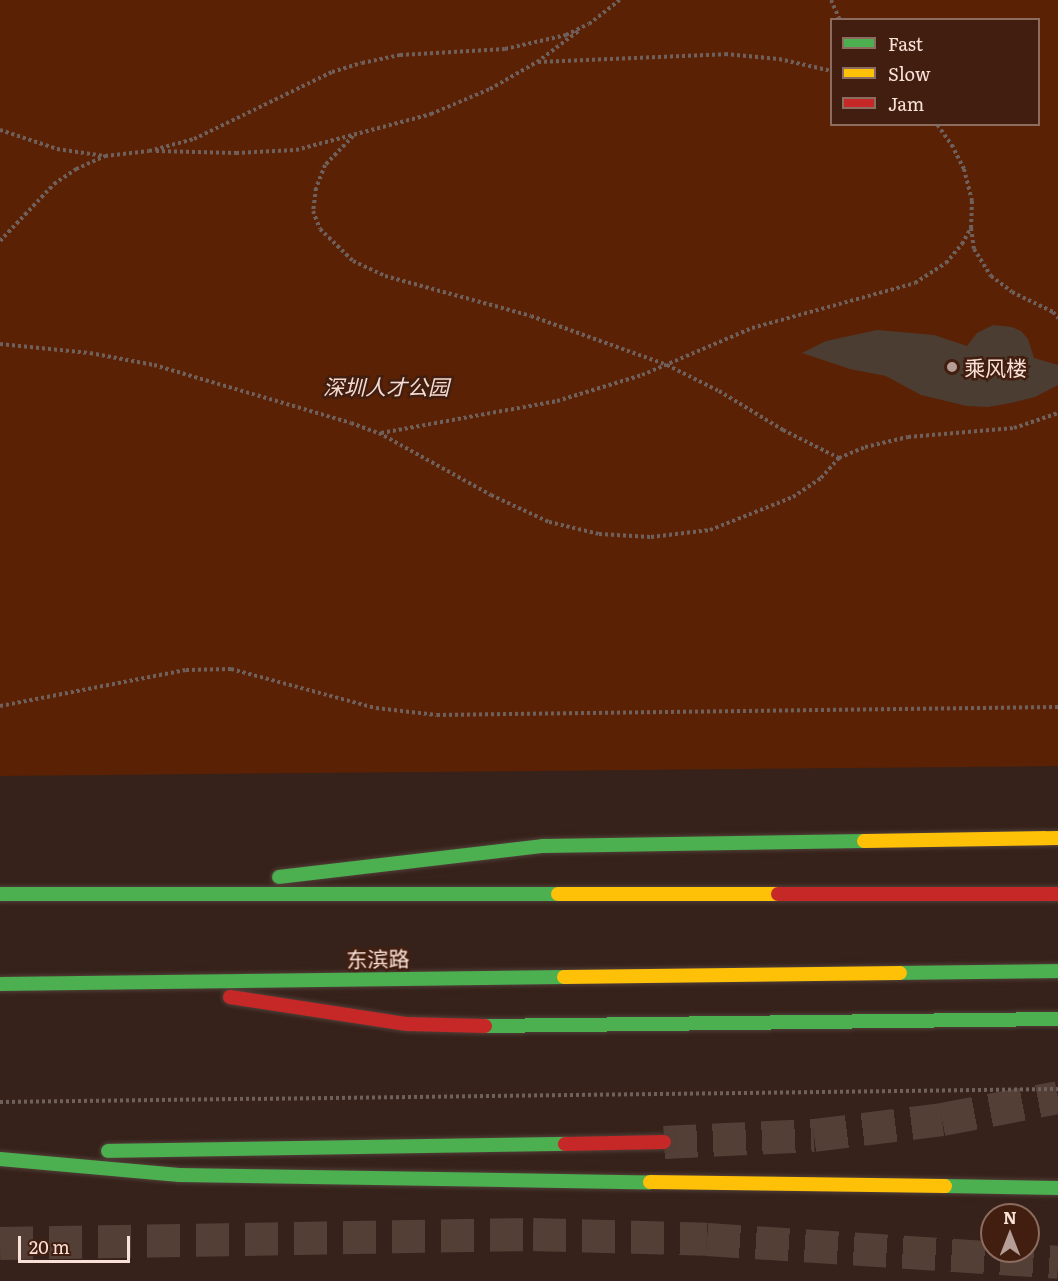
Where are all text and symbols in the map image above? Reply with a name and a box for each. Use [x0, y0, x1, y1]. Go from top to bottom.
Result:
legend [830, 18, 1040, 126]
text: Fast [888, 30, 923, 57]
text: Slow [888, 60, 930, 87]
text: Jam [888, 90, 924, 117]
place label: 乘风楼 [964, 354, 1027, 380]
marker: 乘风楼 [945, 360, 959, 374]
park label: 深圳人才公园 [323, 373, 449, 399]
street label: 东滨路 [346, 945, 410, 971]
north arrow [980, 1203, 1040, 1263]
text: N [1003, 1205, 1017, 1229]
scale bar [21, 1224, 134, 1262]
text: 20 m [29, 1233, 70, 1260]

